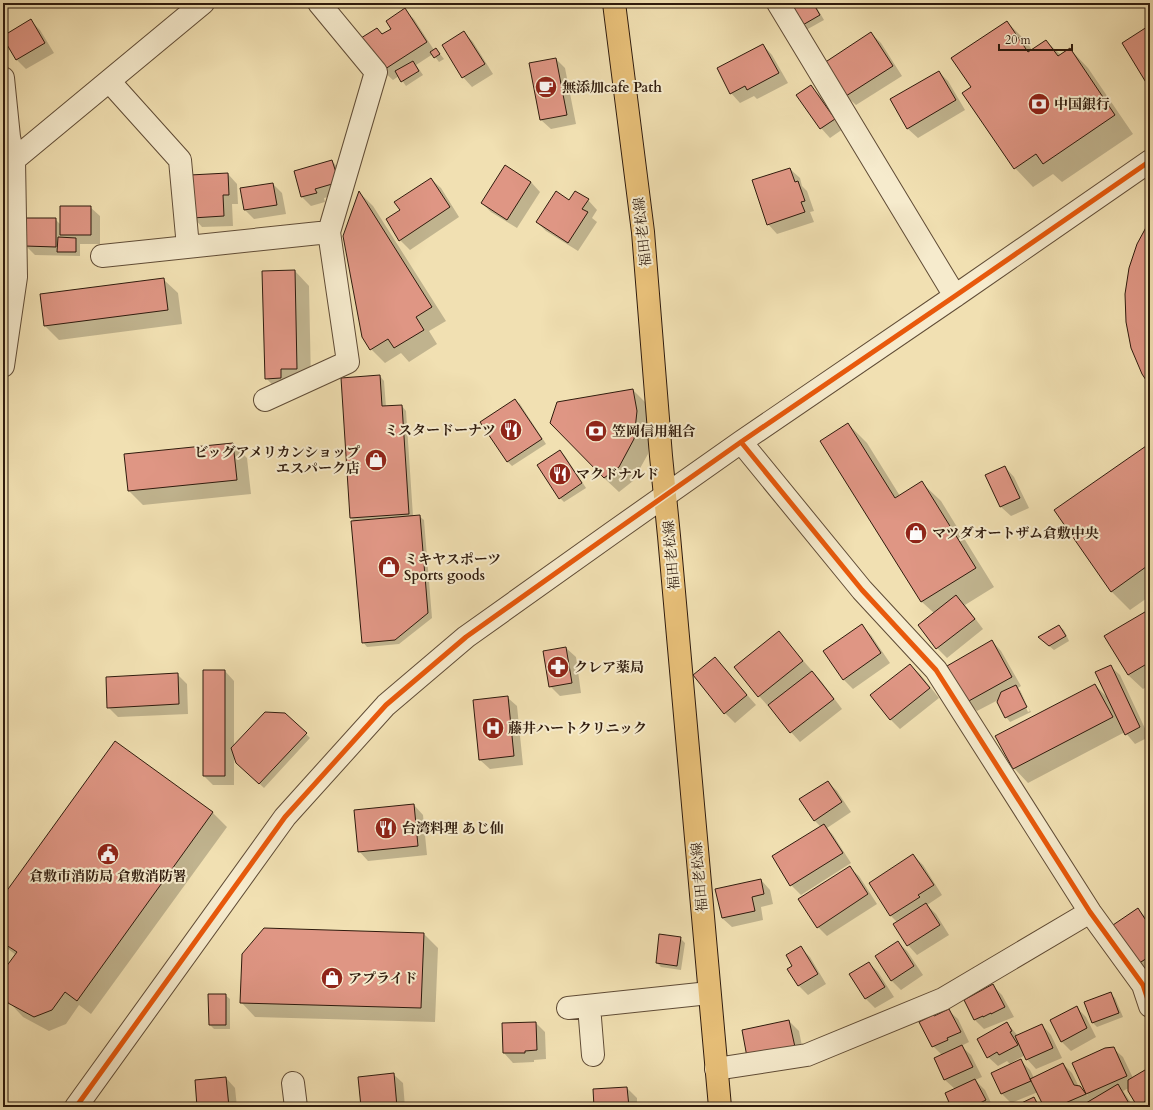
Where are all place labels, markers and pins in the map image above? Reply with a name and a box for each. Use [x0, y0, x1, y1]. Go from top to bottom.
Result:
cafe icon: 無添加cafe Path [533, 74, 559, 100]
place label: 無添加cafe Path [562, 78, 662, 97]
bank icon: 中国銀行 [1026, 91, 1052, 117]
place label: 中国銀行 [1054, 95, 1110, 114]
restaurant icon: ミスタードーナツ [498, 417, 524, 443]
bank icon: 笠岡信用組合 [583, 418, 609, 444]
place label: ミスタードーナツ [384, 421, 496, 440]
place label: 笠岡信用組合 [612, 422, 696, 441]
place label: ビッグアメリカンショップ エスパーク店 [194, 443, 360, 478]
shop icon: ビッグアメリカンショップ エスパーク店 [363, 447, 389, 473]
restaurant icon: マクドナルド [547, 461, 573, 487]
place label: マクドナルド [576, 465, 659, 484]
shop icon: マツダオートザム倉敷中央 [903, 520, 929, 546]
place label: マツダオートザム倉敷中央 [932, 524, 1099, 543]
place label: ミキヤスポーツ Sports goods [404, 550, 501, 585]
shop icon: ミキヤスポーツ Sports goods [376, 554, 402, 580]
pharmacy icon: クレア薬局 [545, 654, 571, 680]
place label: クレア薬局 [574, 658, 644, 677]
hospital icon: 藤井ハートクリニック [480, 715, 506, 741]
place label: 藤井ハートクリニック [508, 719, 647, 738]
restaurant icon: 台湾料理 あじ仙 [373, 815, 399, 841]
place label: 台湾料理 あじ仙 [402, 819, 504, 838]
public building icon: 倉敷市消防局 倉敷消防署 [95, 841, 121, 867]
place label: 倉敷市消防局 倉敷消防署 [29, 867, 187, 886]
shop icon: アプライド [319, 965, 345, 991]
place label: アプライド [348, 969, 418, 988]

